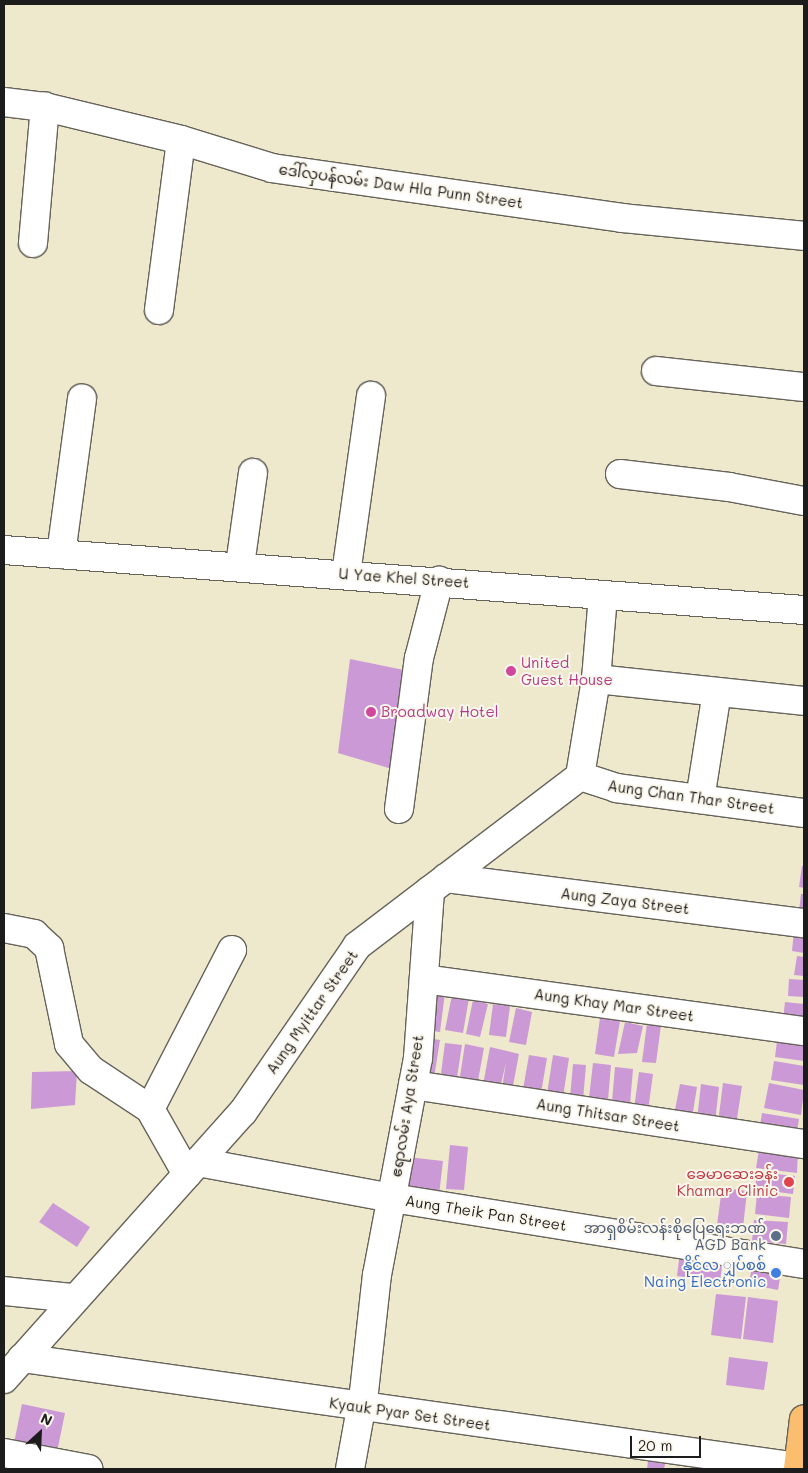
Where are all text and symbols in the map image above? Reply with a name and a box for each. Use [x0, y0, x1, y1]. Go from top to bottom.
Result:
street label: ဒေါ်လှပန်လမ်း Daw Hla Punn Street [278, 160, 524, 212]
street label: U Yae Khel Street [338, 564, 470, 592]
place label: United Guest House [521, 653, 613, 688]
marker: United Guest House [505, 665, 517, 677]
place label: Broadway Hotel [381, 703, 498, 721]
marker: Broadway Hotel [365, 706, 377, 718]
street label: Aung Chan Thar Street [606, 776, 776, 818]
street label: Aung Zaya Street [560, 884, 690, 918]
street label: Aung Myittar Street [262, 946, 362, 1078]
street label: Aung Khay Mar Street [533, 985, 695, 1025]
street label: ဧရာလမ်း Aya Street [387, 1034, 427, 1178]
street label: Aung Thitsar Street [535, 1095, 681, 1135]
place label: ခေမာဆေးခန်း Khamar Clinic [677, 1164, 778, 1199]
marker: ခေမာဆေးခန်း Khamar Clinic [782, 1175, 796, 1189]
street label: Aung Theik Pan Street [404, 1191, 568, 1235]
place label: အာရှစိမ်းလန်းစိုပြေရေးဘဏ် AGD Bank [583, 1218, 766, 1253]
marker: အာရှစိမ်းလန်းစိုပြေရေးဘဏ် AGD Bank [770, 1230, 782, 1242]
place label: နိုင်လ ျှပ်စစ် Naing Electronic [644, 1255, 766, 1290]
marker: နိုင်လ ျှပ်စစ် Naing Electronic [770, 1267, 782, 1279]
street label: Kyauk Pyar Set Street [328, 1394, 492, 1434]
north arrow [15, 1408, 65, 1458]
text: N [38, 1408, 55, 1430]
scale bar [633, 1426, 704, 1458]
text: 20 m [638, 1435, 672, 1455]

